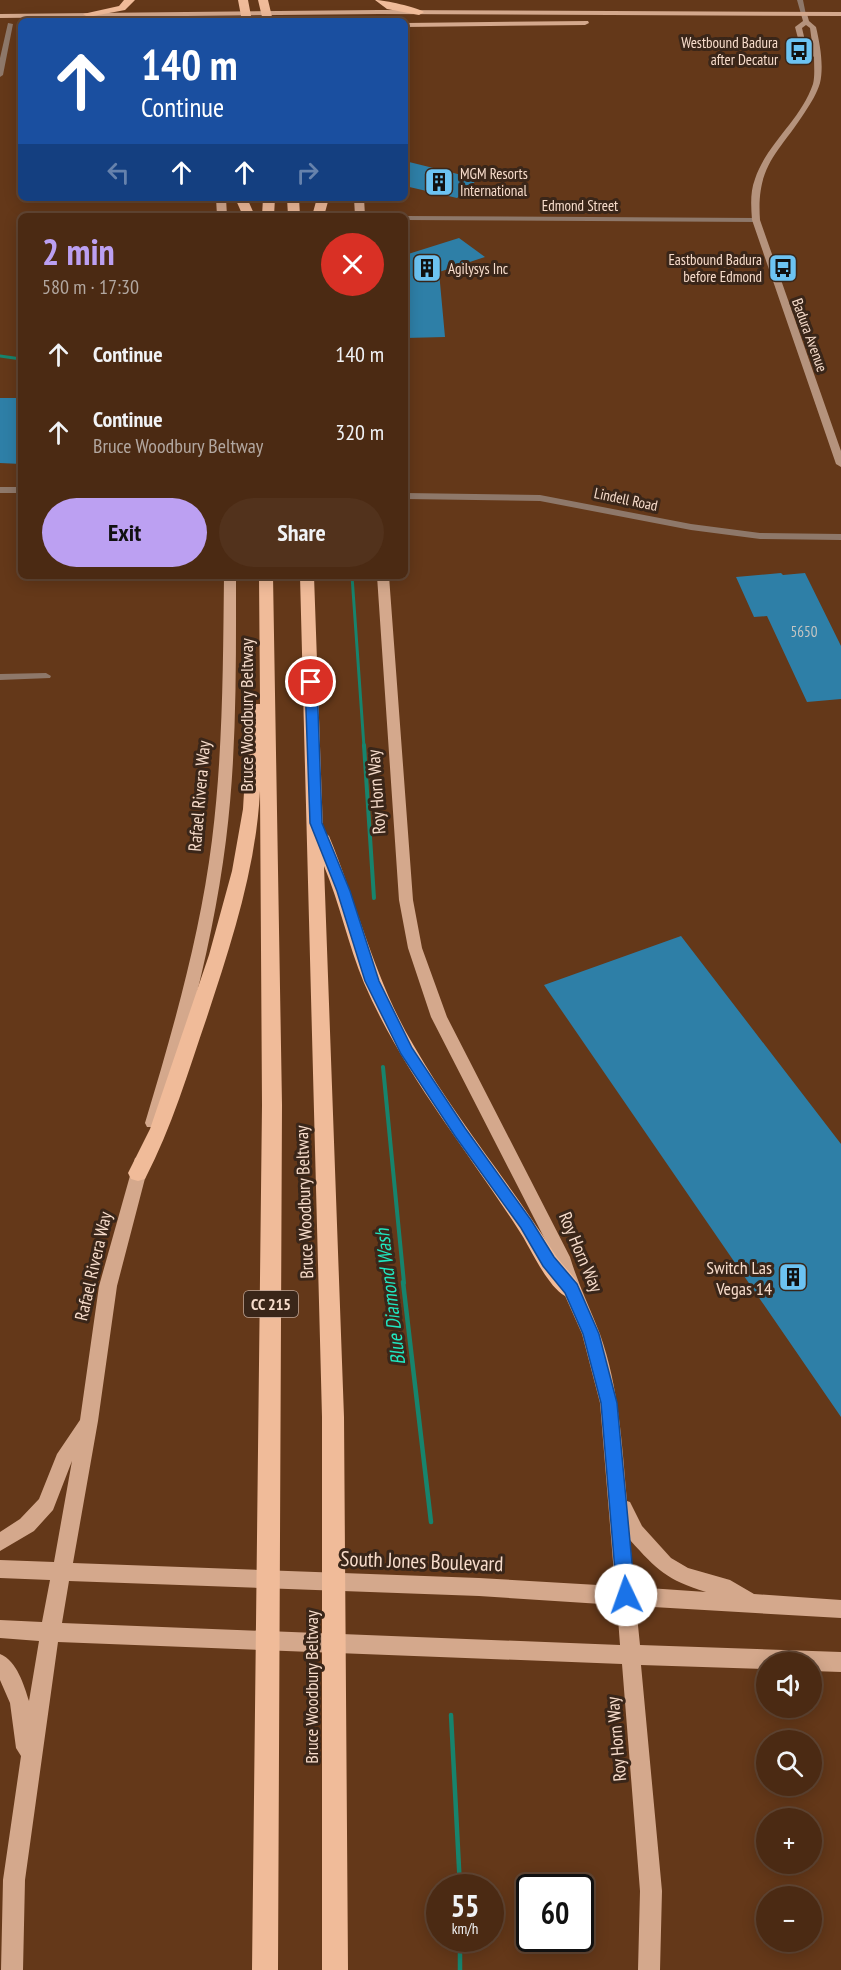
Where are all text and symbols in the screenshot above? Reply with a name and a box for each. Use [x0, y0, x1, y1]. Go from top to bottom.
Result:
place label: Westbound Badura after Decatur [681, 33, 779, 69]
bus stop icon: Westbound Badura after Decatur [783, 35, 815, 67]
text: 140 m [141, 37, 238, 92]
icon: ahead [42, 42, 120, 120]
text: Continue [141, 90, 224, 124]
icon: left [102, 156, 135, 189]
icon: ahead [165, 156, 198, 189]
icon: ahead [228, 156, 261, 189]
icon: right [291, 156, 324, 189]
place label: MGM Resorts International [460, 164, 528, 200]
building icon: MGM Resorts International [423, 166, 455, 198]
street label: Edmond Street [542, 196, 618, 215]
text: 2 min [42, 228, 115, 275]
button: close [321, 233, 384, 296]
place label: Eastbound Badura before Edmond [668, 250, 762, 286]
building icon: Agilysys Inc [411, 252, 443, 284]
bus stop icon: Eastbound Badura before Edmond [767, 252, 799, 284]
place label: Agilysys Inc [448, 259, 509, 278]
text: 580 m · 17:30 [42, 274, 139, 300]
street label: Badura Avenue [788, 296, 832, 374]
icon: ahead [42, 338, 75, 371]
text: Continue [93, 340, 163, 368]
text: 140 m [335, 340, 384, 368]
text: Continue [93, 405, 163, 433]
icon: ahead [42, 416, 75, 449]
text: 320 m [335, 418, 384, 446]
text: Bruce Woodbury Beltway [93, 433, 263, 459]
street label: Lindell Road [592, 483, 660, 515]
button: Exit [42, 498, 207, 567]
button: Share [219, 498, 384, 567]
house number: 5650 [790, 622, 818, 641]
street label: Bruce Woodbury Beltway [235, 638, 258, 792]
pin [285, 656, 336, 707]
icon: arrive [294, 665, 327, 698]
street label: Rafael Rivera Way [183, 739, 215, 852]
street label: Roy Horn Way [362, 749, 390, 835]
street label: Bruce Woodbury Beltway [290, 1125, 318, 1279]
street label: Roy Horn Way [554, 1208, 608, 1296]
street label: Rafael Rivera Way [69, 1209, 117, 1323]
water label: Blue Diamond Wash [369, 1226, 411, 1367]
place label: Switch Las Vegas 14 [706, 1256, 772, 1300]
building icon: Switch Las Vegas 14 [777, 1261, 809, 1293]
road number: CC 215 [244, 1291, 298, 1317]
street label: South Jones Boulevard [340, 1545, 504, 1577]
position arrow [594, 1563, 658, 1627]
street label: Bruce Woodbury Beltway [300, 1610, 323, 1764]
map controls [756, 1652, 822, 1952]
button: sound [756, 1652, 822, 1718]
street label: Roy Horn Way [601, 1696, 631, 1782]
button: search [756, 1730, 822, 1796]
button: + [756, 1808, 822, 1874]
speed limit sign: 60 [516, 1874, 594, 1952]
text: 55 [451, 1886, 479, 1925]
button: − [756, 1886, 822, 1952]
text: km/h [452, 1919, 478, 1938]

